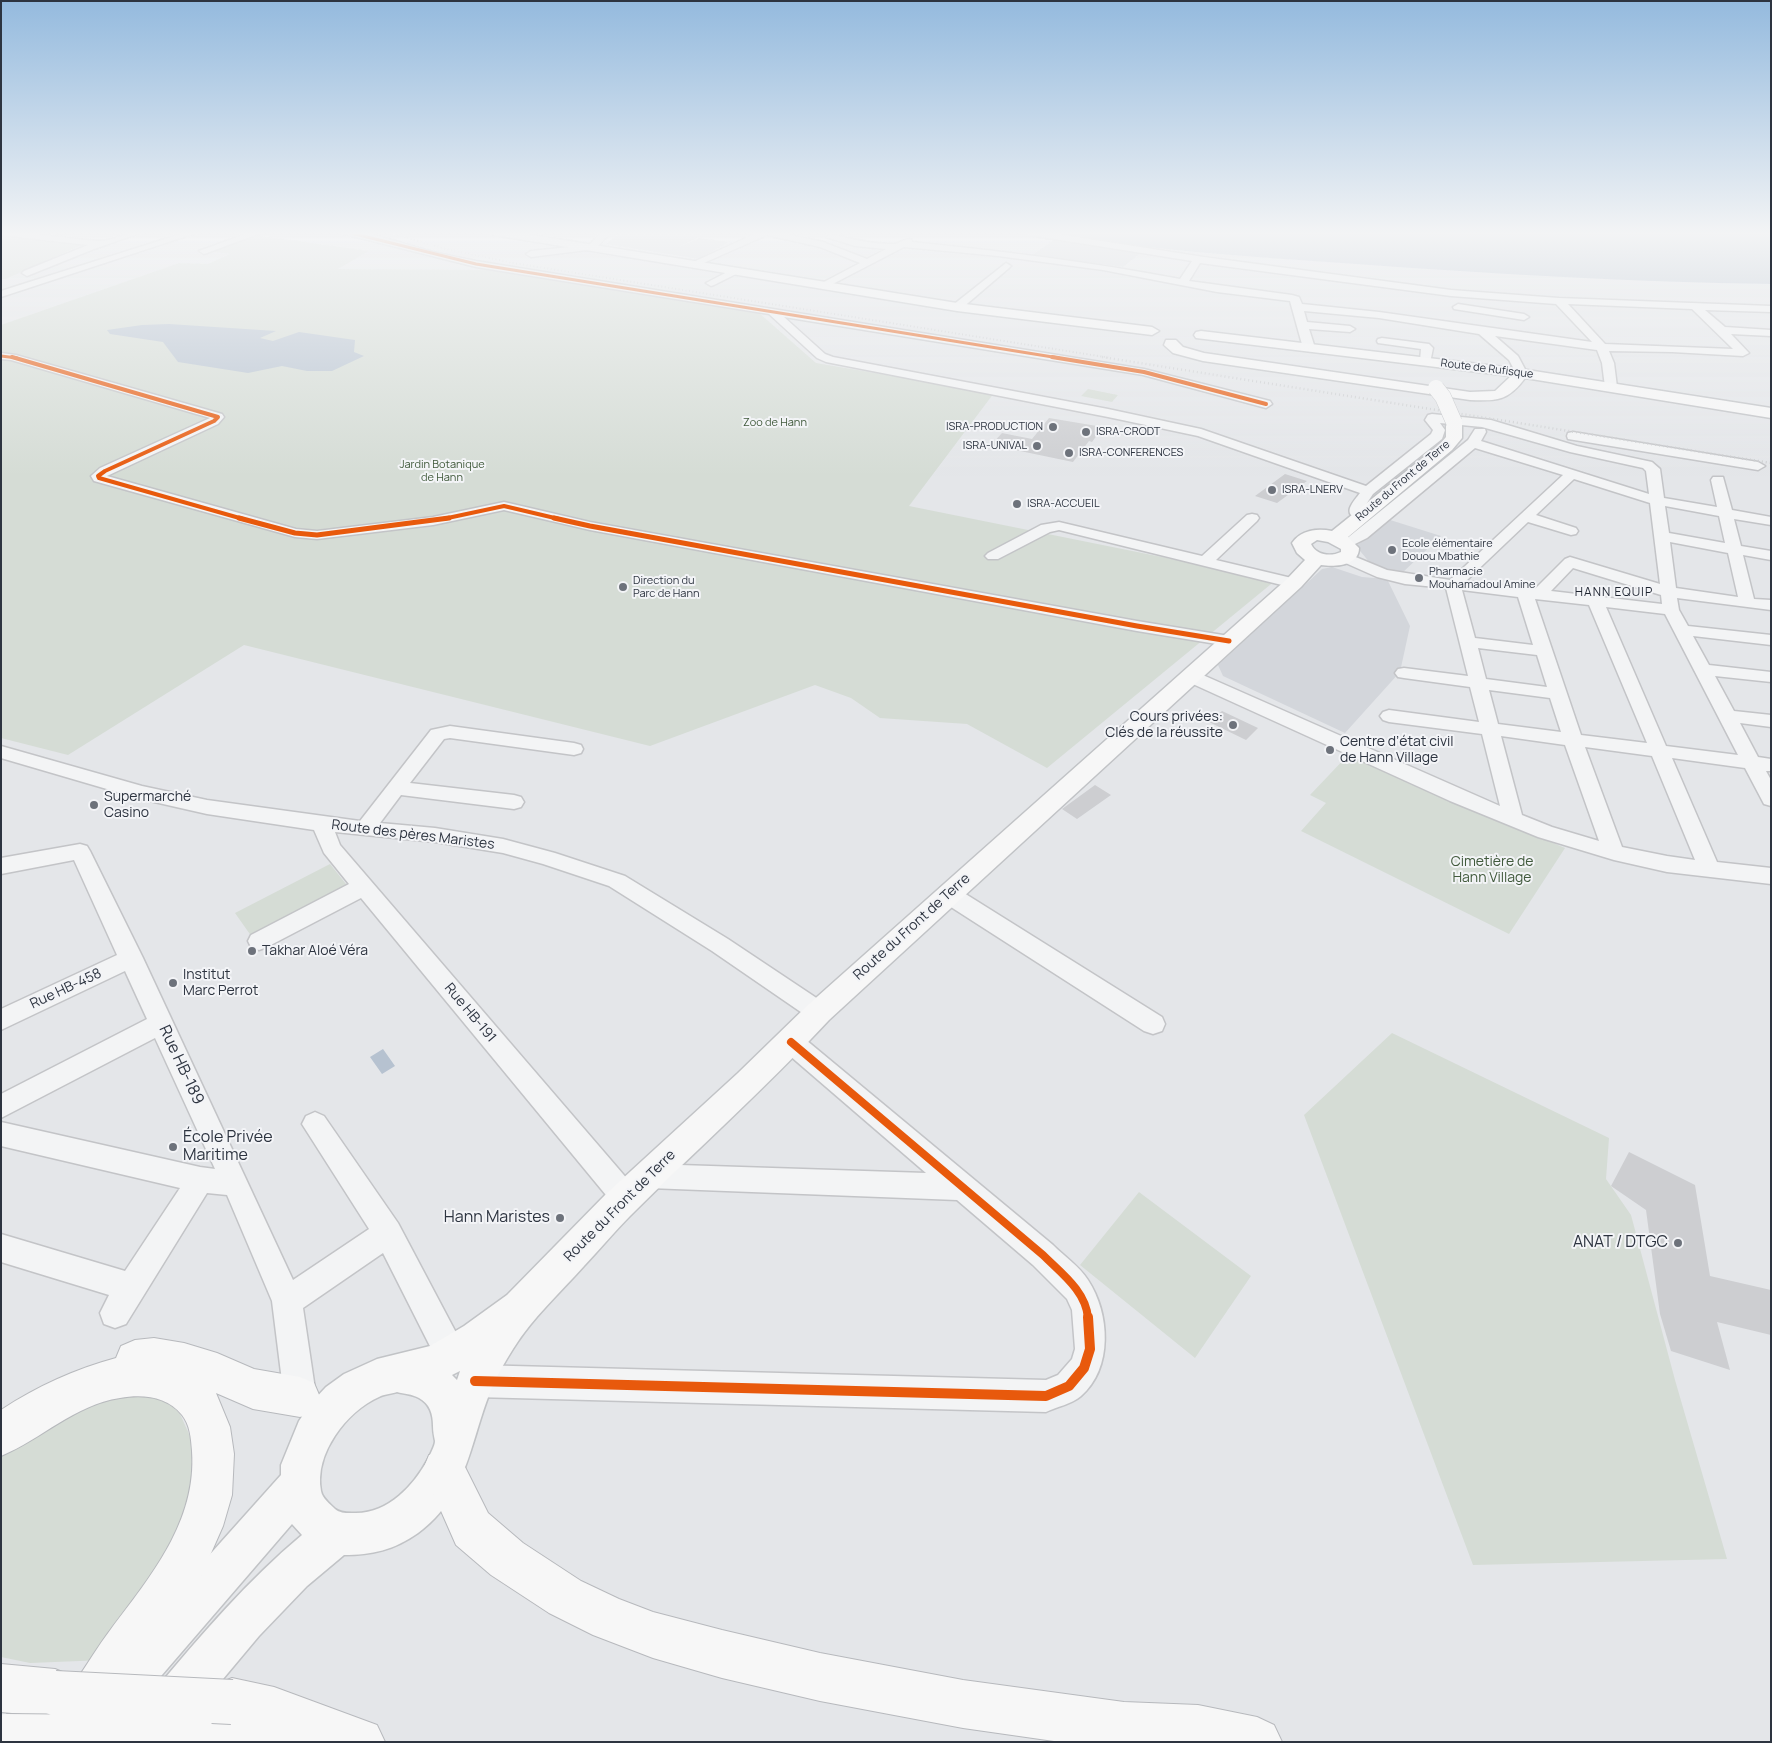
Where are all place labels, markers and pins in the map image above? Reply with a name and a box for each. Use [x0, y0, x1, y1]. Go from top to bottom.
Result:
place label: ISRA-PRODUCTION [946, 420, 1043, 434]
marker: ISRA-PRODUCTION [1047, 421, 1059, 433]
place label: ISRA-CRODT [1096, 425, 1160, 439]
marker: ISRA-CRODT [1080, 426, 1092, 438]
place label: ISRA-UNIVAL [963, 439, 1027, 453]
marker: ISRA-UNIVAL [1031, 440, 1043, 452]
place label: ISRA-CONFERENCES [1079, 446, 1183, 460]
marker: ISRA-CONFERENCES [1063, 447, 1075, 459]
place label: ISRA-LNERV [1282, 483, 1343, 497]
marker: ISRA-LNERV [1266, 484, 1278, 496]
place label: ISRA-ACCUEIL [1027, 497, 1100, 511]
marker: ISRA-ACCUEIL [1011, 498, 1023, 510]
place label: Ecole élémentaire Douou Mbathie [1402, 537, 1493, 563]
marker: Ecole élémentaire Douou Mbathie [1386, 544, 1398, 556]
place label: Pharmacie Mouhamadoul Amine [1429, 565, 1535, 591]
marker: Pharmacie Mouhamadoul Amine [1413, 572, 1425, 584]
place label: Direction du Parc de Hann [633, 574, 699, 600]
marker: Direction du Parc de Hann [617, 581, 629, 593]
place label: Cours privées: Clés de la réussite [1105, 709, 1223, 742]
marker: Cours privées: Clés de la réussite [1227, 719, 1239, 731]
place label: Centre d’état civil de Hann Village [1340, 734, 1454, 766]
marker: Centre d’état civil de Hann Village [1324, 744, 1336, 756]
place label: Supermarché Casino [104, 789, 191, 822]
marker: Supermarché Casino [88, 799, 100, 811]
place label: Takhar Aloé Véra [262, 943, 368, 959]
marker: Takhar Aloé Véra [246, 945, 258, 957]
place label: Institut Marc Perrot [183, 967, 258, 1000]
marker: Institut Marc Perrot [167, 977, 179, 989]
place label: École Privée Maritime [183, 1128, 272, 1166]
marker: École Privée Maritime [167, 1141, 179, 1153]
place label: Hann Maristes [444, 1208, 550, 1228]
marker: Hann Maristes [554, 1212, 566, 1224]
place label: ANAT / DTGC [1573, 1233, 1668, 1253]
marker: ANAT / DTGC [1672, 1237, 1684, 1249]

